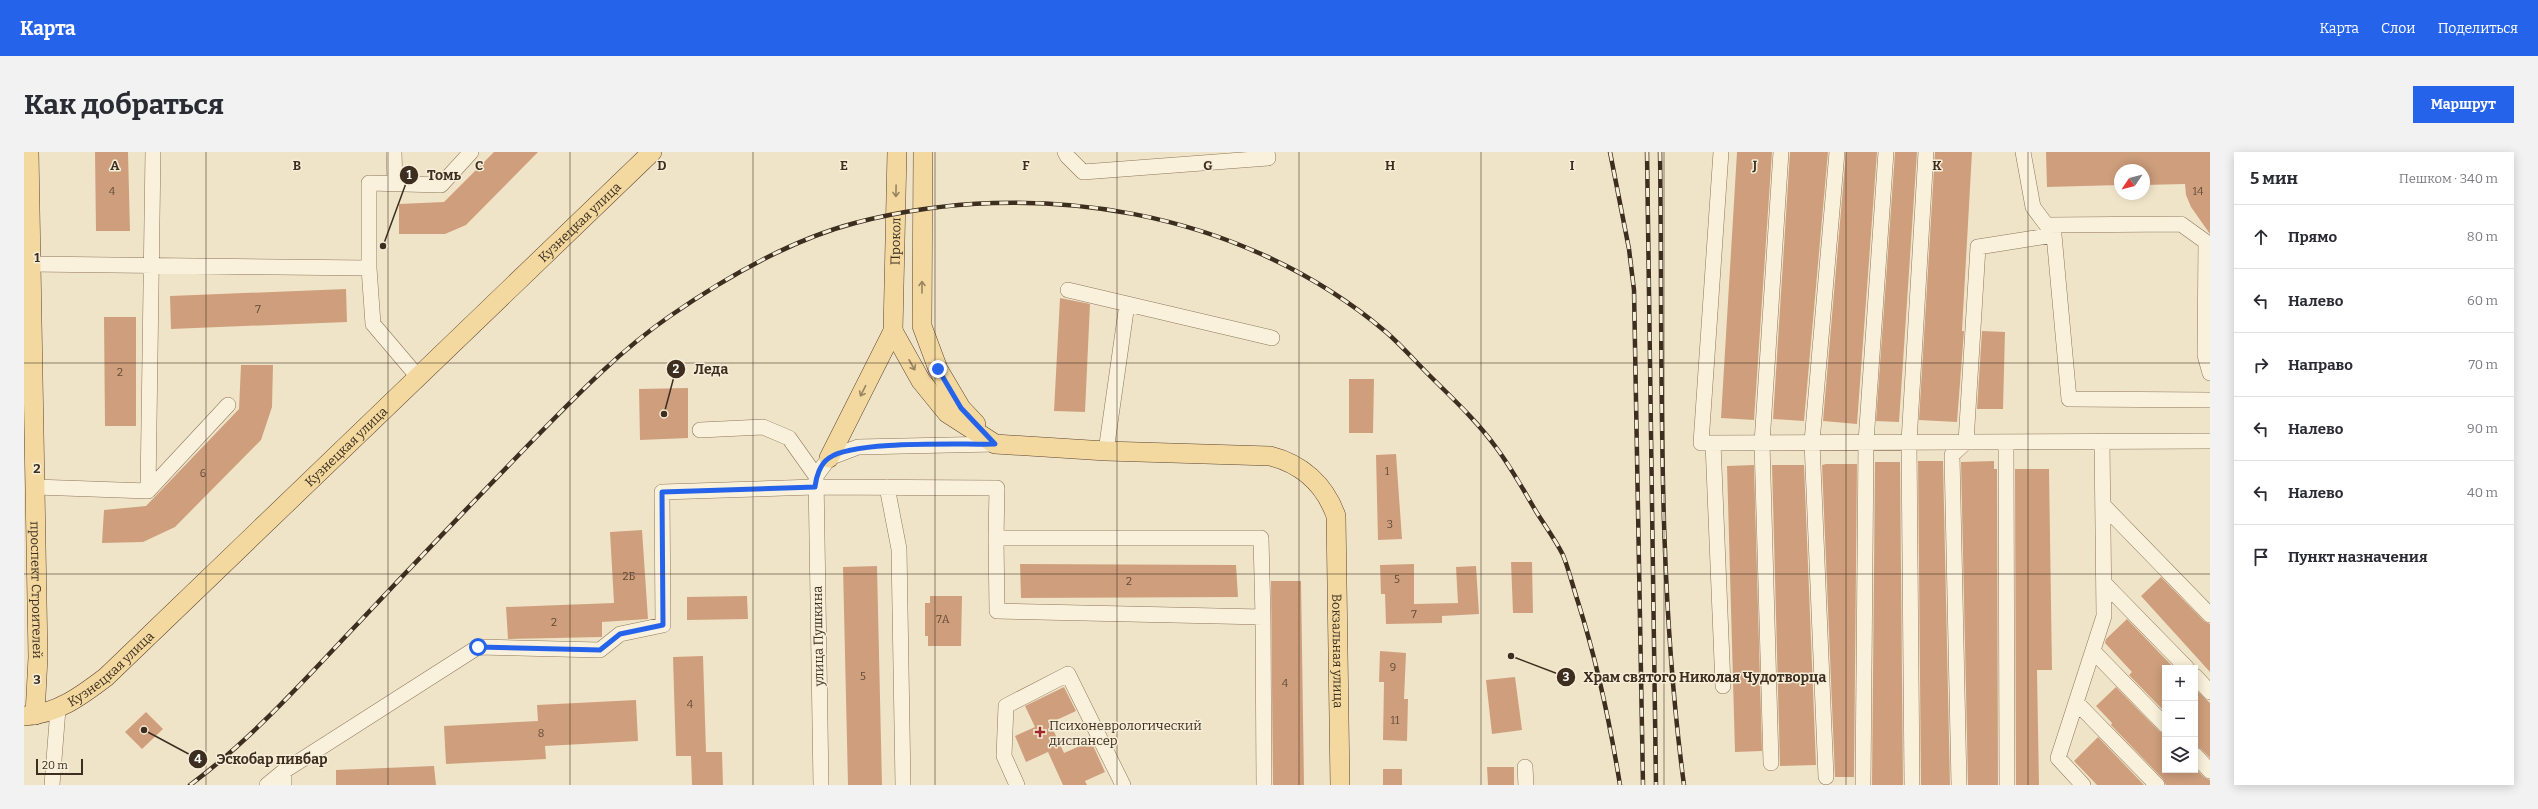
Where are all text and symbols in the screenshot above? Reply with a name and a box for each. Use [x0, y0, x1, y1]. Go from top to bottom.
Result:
text: Карта [20, 17, 76, 40]
text: Карта [2319, 20, 2359, 37]
text: Слои [2381, 20, 2416, 37]
text: Поделиться [2438, 20, 2518, 37]
button: Маршрут [2413, 86, 2514, 123]
text: Как добраться [24, 88, 224, 121]
text: A [110, 158, 120, 173]
text: B [293, 158, 301, 173]
text: C [475, 158, 483, 173]
text: D [657, 158, 667, 173]
text: E [840, 158, 848, 173]
text: F [1022, 158, 1030, 173]
text: G [1203, 158, 1213, 173]
text: H [1385, 158, 1395, 173]
text: I [1570, 158, 1575, 173]
text: J [1752, 158, 1758, 173]
text: K [1932, 158, 1942, 173]
callout: Томь [399, 162, 469, 188]
north arrow [2114, 164, 2150, 200]
text: Томь [427, 167, 462, 184]
text: 1 [406, 168, 412, 182]
text: 5 мин [2250, 168, 2298, 189]
text: Пешком · 340 m [2399, 171, 2498, 186]
street label: Кузнецкая улица [535, 179, 624, 265]
one-way arrow [892, 184, 900, 197]
house number: 4 [109, 185, 116, 198]
house number: 14 [2193, 185, 2204, 198]
street label: Прокол [887, 217, 903, 265]
icon: ahead [2250, 226, 2272, 248]
text: Прямо [2288, 228, 2337, 246]
text: 80 m [2467, 229, 2498, 244]
text: 1 [34, 250, 40, 265]
one-way arrow [918, 281, 926, 294]
icon: left [2250, 290, 2272, 312]
text: Налево [2288, 292, 2343, 310]
text: 60 m [2467, 293, 2498, 308]
house number: 7 [255, 303, 261, 316]
icon: right [2250, 354, 2272, 376]
callout: Леда [666, 356, 737, 382]
text: Направо [2288, 356, 2353, 374]
text: 70 m [2468, 357, 2498, 372]
one-way arrow [909, 359, 917, 371]
route end [929, 360, 947, 378]
text: Леда [694, 361, 728, 378]
text: 2 [673, 362, 680, 376]
house number: 2 [117, 366, 123, 379]
one-way arrow [859, 384, 866, 396]
street label: Кузнецкая улица [302, 403, 390, 489]
icon: left [2250, 418, 2272, 440]
text: Налево [2288, 420, 2343, 438]
text: 90 m [2467, 421, 2498, 436]
text: 2 [33, 461, 41, 476]
house number: 1 [1385, 465, 1390, 478]
house number: 6 [200, 467, 206, 480]
icon: left [2250, 482, 2272, 504]
text: Налево [2288, 484, 2343, 502]
text: 40 m [2467, 485, 2498, 500]
house number: 3 [1387, 518, 1393, 531]
street label: проспект Строителей [28, 521, 46, 659]
icon: arrive [2250, 546, 2272, 568]
text: Пункт назначения [2288, 548, 2428, 566]
house number: 2Б [623, 570, 636, 583]
house number: 5 [1394, 573, 1400, 586]
house number: 2 [1126, 575, 1132, 588]
street label: улица Пушкина [810, 586, 826, 687]
street label: Вокзальная улица [1330, 593, 1346, 708]
house number: 7 [1411, 608, 1417, 621]
house number: 7А [936, 613, 950, 626]
house number: 2 [551, 616, 557, 629]
street label: Кузнецкая улица [65, 628, 157, 709]
route start [469, 638, 487, 656]
house number: 9 [1390, 661, 1396, 674]
callout: Храм святого Николая Чудотворца [1556, 664, 1835, 690]
map controls [2162, 665, 2198, 773]
button: + [2162, 665, 2198, 701]
text: Храм святого Николая Чудотворца [1584, 669, 1827, 686]
house number: 5 [860, 670, 866, 683]
text: 3 [1563, 670, 1570, 684]
text: 3 [33, 672, 41, 687]
house number: 4 [1282, 677, 1289, 690]
house number: 4 [687, 698, 694, 711]
button: − [2162, 701, 2198, 737]
house number: 11 [1391, 714, 1400, 727]
place label: Психоневрологический диспансер [1049, 718, 1202, 748]
marker: Психоневрологический диспансер [1034, 726, 1046, 738]
house number: 8 [538, 727, 544, 740]
button: layers [2162, 737, 2198, 773]
callout: Эскобар пивбар [188, 746, 335, 772]
text: Эскобар пивбар [216, 751, 328, 768]
text: 4 [194, 752, 202, 766]
scale bar [36, 757, 83, 776]
text: 20 m [42, 759, 68, 772]

